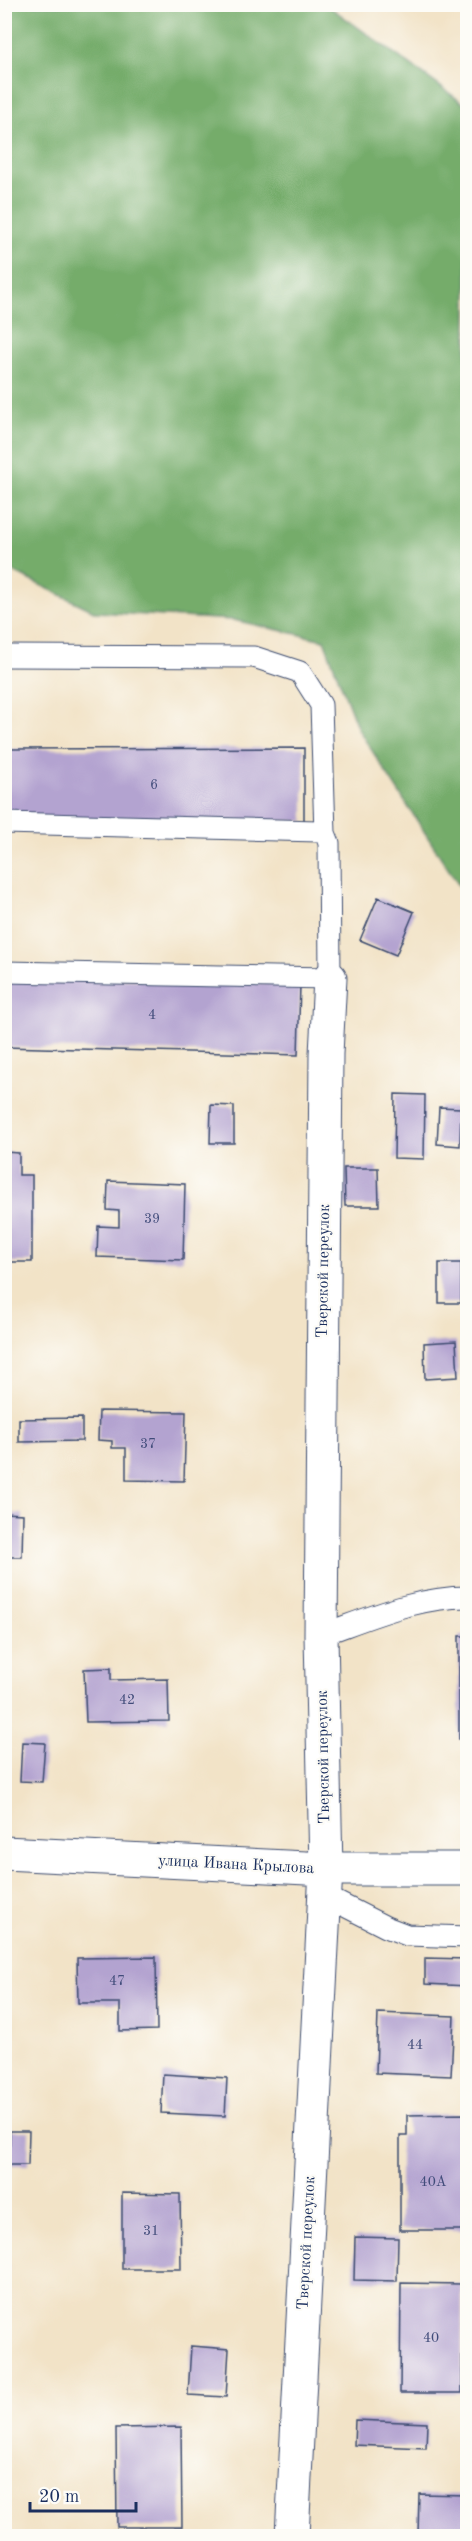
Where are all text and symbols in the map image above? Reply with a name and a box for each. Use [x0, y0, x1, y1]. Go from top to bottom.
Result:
house number: 6 [150, 778, 158, 792]
house number: 4 [148, 1008, 156, 1022]
street label: Тверской переулок [315, 1204, 333, 1338]
house number: 39 [144, 1212, 160, 1226]
house number: 37 [140, 1437, 156, 1451]
street label: Тверской переулок [315, 1690, 333, 1824]
house number: 42 [119, 1693, 135, 1707]
street label: улица Ивана Крылова [157, 1853, 315, 1877]
house number: 47 [109, 1974, 125, 1988]
house number: 44 [407, 2038, 423, 2052]
house number: 40А [420, 2175, 447, 2189]
street label: Тверской переулок [295, 2176, 319, 2310]
house number: 31 [143, 2224, 159, 2238]
house number: 40 [423, 2331, 439, 2345]
scale bar [30, 2475, 136, 2513]
text: 20 m [39, 2488, 79, 2506]

